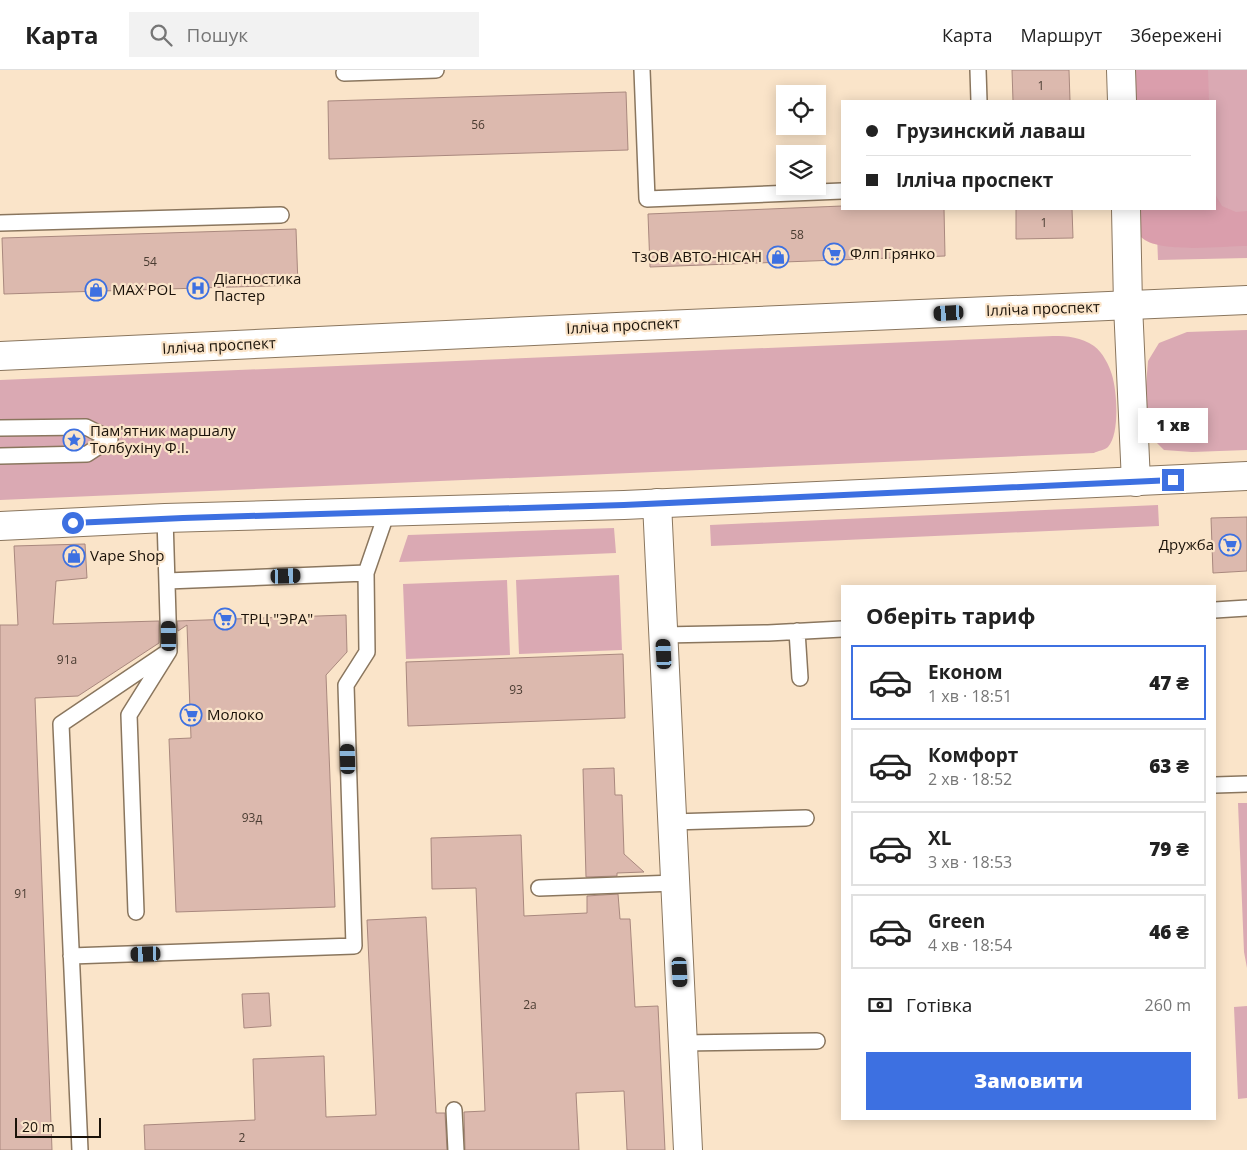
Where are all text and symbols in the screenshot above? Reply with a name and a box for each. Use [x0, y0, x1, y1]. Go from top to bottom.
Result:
search box [129, 12, 479, 57]
text: Карта [25, 18, 99, 51]
icon: search [147, 21, 175, 49]
text: Пошук [187, 22, 248, 48]
text: Карта [942, 23, 993, 47]
text: Маршрут [1021, 23, 1102, 47]
text: Збережені [1130, 23, 1222, 47]
house number: 1 [1038, 77, 1044, 94]
map controls [776, 85, 826, 195]
button: locate [776, 85, 826, 135]
house number: 56 [471, 116, 485, 133]
text: Грузинский лаваш [896, 118, 1086, 144]
button: layers [776, 145, 826, 195]
text: Ілліча проспект [896, 167, 1053, 193]
house number: 1 [1041, 214, 1047, 231]
house number: 58 [790, 226, 804, 243]
supermarket icon: Флп Грянко [822, 242, 846, 266]
place label: Флп Грянко [850, 243, 935, 263]
shop icon: ТзОВ АВТО-НІСАН [766, 245, 790, 269]
place label: ТзОВ АВТО-НІСАН [632, 246, 762, 266]
house number: 54 [143, 253, 157, 270]
place label: Діагностика Пастер [214, 268, 301, 305]
hospital icon: Діагностика Пастер [186, 276, 210, 300]
shop icon: MAX POL [84, 278, 108, 302]
place label: MAX POL [112, 279, 176, 299]
street label: Ілліча проспект [986, 296, 1100, 320]
car [933, 305, 964, 321]
street label: Ілліча проспект [566, 312, 680, 338]
street label: Ілліча проспект [162, 332, 276, 358]
callout: 1 хв [1138, 408, 1208, 442]
text: 1 хв [1156, 414, 1190, 436]
place label: Пам'ятник маршалу Толбухіну Ф.І. [90, 420, 236, 457]
place icon: Пам'ятник маршалу Толбухіну Ф.І. [62, 428, 86, 452]
route end [1162, 469, 1184, 491]
route start [62, 512, 84, 534]
supermarket icon: Дружба [1218, 533, 1242, 557]
place label: Дружба [1159, 534, 1214, 554]
shop icon: Vape Shop [62, 544, 86, 568]
place label: Vape Shop [90, 545, 164, 565]
car [270, 568, 301, 584]
text: Оберіть тариф [866, 600, 1035, 630]
supermarket icon: ТРЦ "ЭРА" [213, 607, 237, 631]
place label: ТРЦ "ЭРА" [241, 608, 313, 628]
car [161, 621, 176, 651]
car [655, 639, 672, 669]
house number: 91а [57, 651, 77, 668]
text: Економ [928, 659, 1003, 685]
icon: car [868, 660, 913, 705]
text: 47 ₴ [1149, 670, 1189, 696]
house number: 93 [509, 681, 523, 698]
text: 1 хв · 18:51 [928, 685, 1012, 707]
supermarket icon: Молоко [179, 703, 203, 727]
place label: Молоко [207, 704, 264, 724]
text: Комфорт [928, 742, 1018, 768]
icon: car [868, 743, 913, 788]
car [339, 744, 356, 774]
text: 63 ₴ [1149, 753, 1189, 779]
text: 2 хв · 18:52 [928, 768, 1012, 790]
house number: 93д [242, 809, 262, 826]
text: XL [928, 825, 951, 851]
icon: car [868, 826, 913, 871]
text: 79 ₴ [1149, 836, 1189, 862]
text: 3 хв · 18:53 [928, 851, 1012, 873]
house number: 91 [14, 885, 28, 902]
text: Green [928, 908, 985, 934]
icon: car [868, 909, 913, 954]
text: 46 ₴ [1149, 919, 1189, 945]
text: 4 хв · 18:54 [928, 934, 1012, 956]
car [130, 946, 161, 962]
car [671, 957, 688, 987]
icon: cash [866, 991, 894, 1019]
text: Готівка [906, 992, 972, 1018]
text: 260 m [1145, 994, 1191, 1016]
house number: 2а [523, 996, 537, 1013]
button: Замовити [866, 1052, 1191, 1110]
scale bar [15, 1115, 101, 1138]
text: 20 m [22, 1117, 55, 1136]
house number: 2 [239, 1129, 246, 1146]

